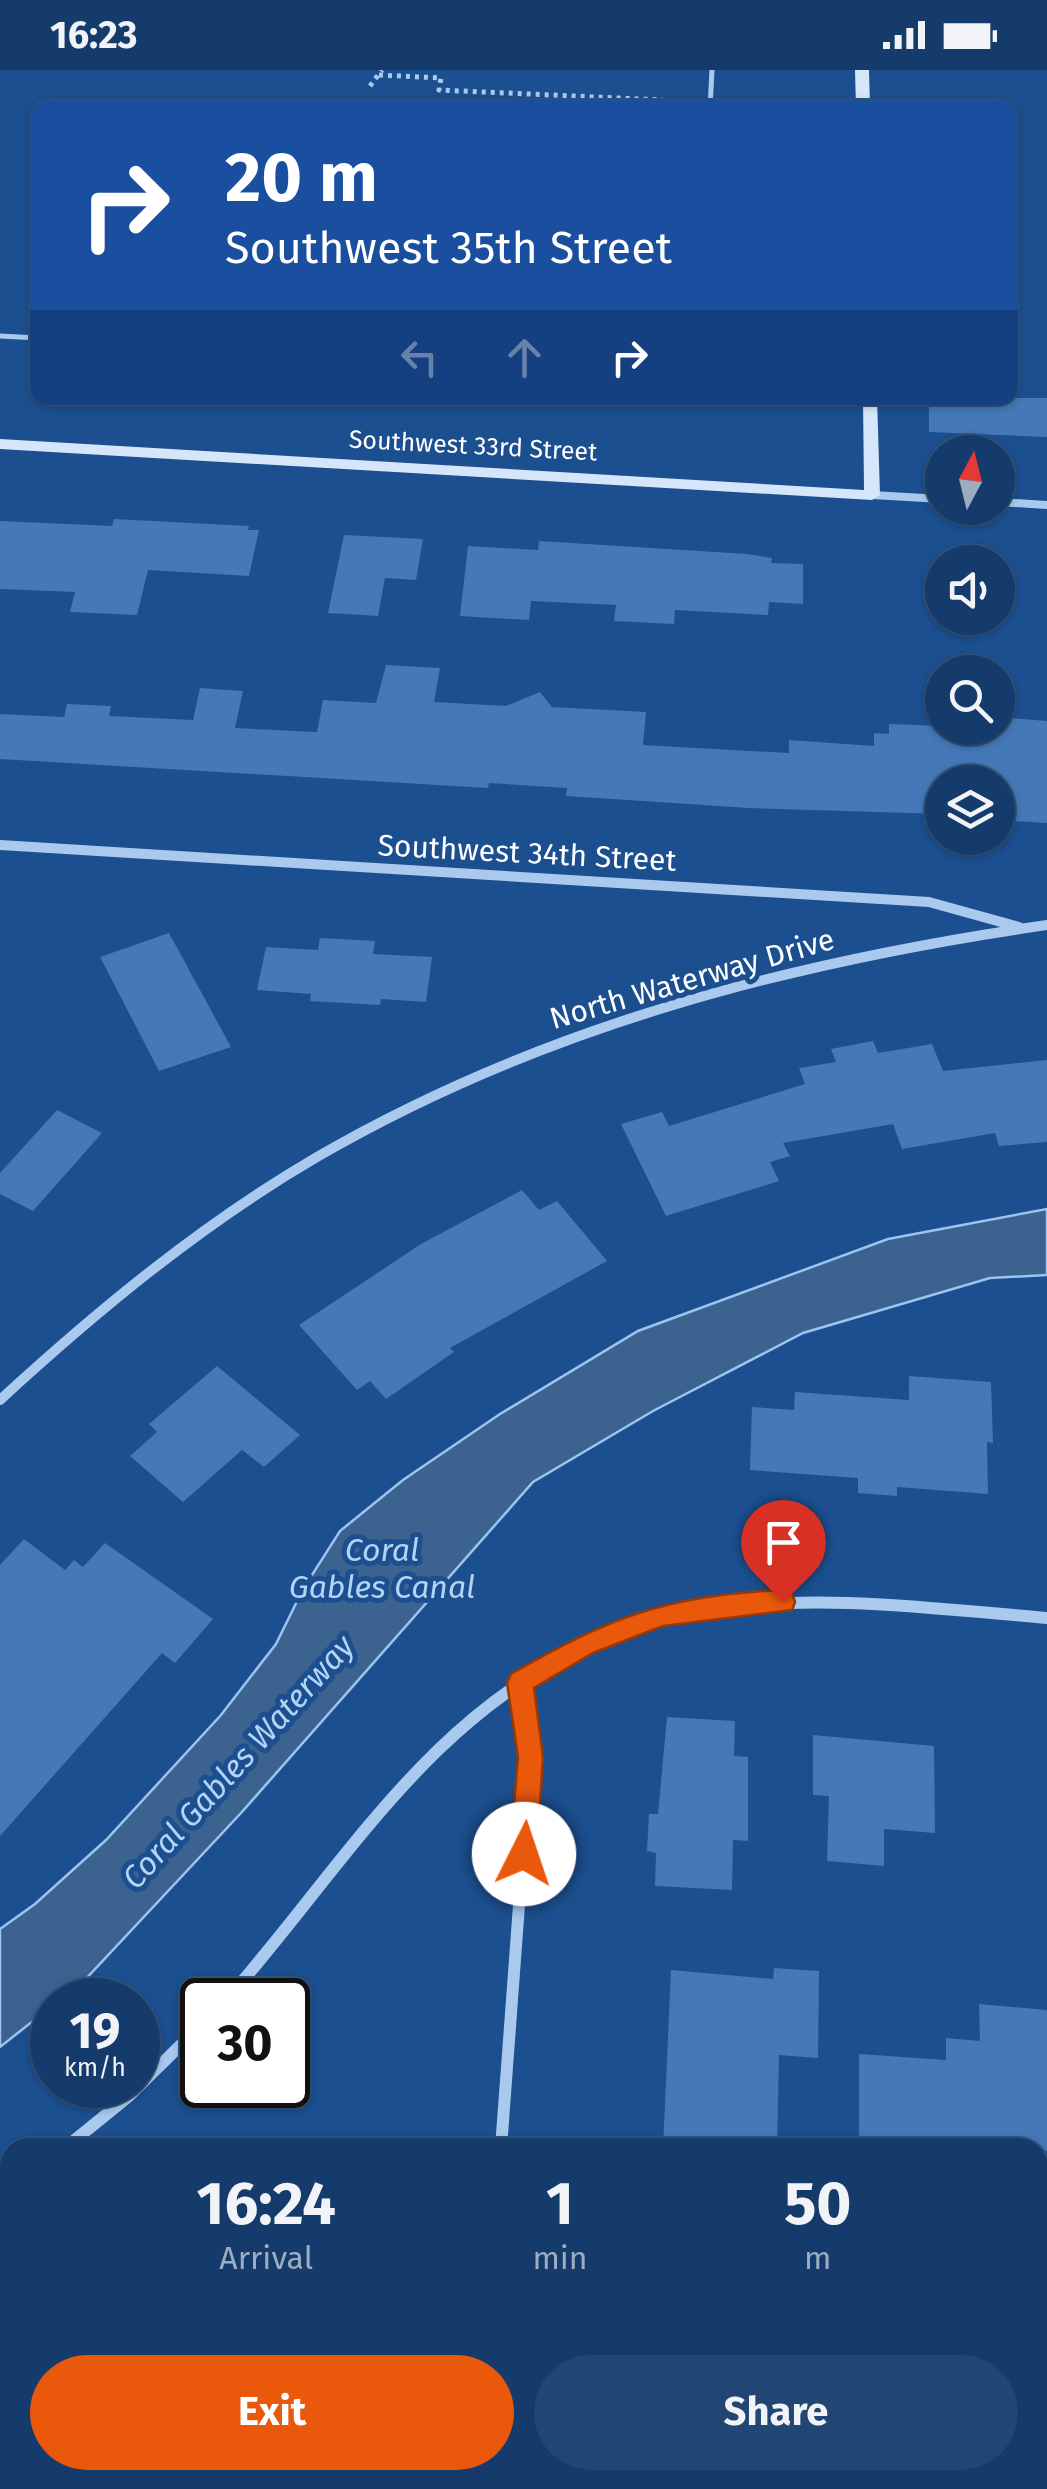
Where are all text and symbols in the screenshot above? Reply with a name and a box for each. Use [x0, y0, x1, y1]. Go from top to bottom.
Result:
text: 16:23 [50, 12, 137, 58]
text: 20 m [225, 136, 378, 220]
icon: right [60, 140, 190, 270]
text: Southwest 35th Street [225, 221, 672, 275]
icon: left [392, 330, 447, 385]
icon: ahead [497, 330, 552, 385]
icon: right [602, 330, 657, 385]
street label: Southwest 33rd Street [348, 425, 599, 468]
north arrow [925, 435, 1015, 525]
map controls [925, 435, 1015, 855]
button: sound [925, 545, 1015, 635]
button: search [925, 655, 1015, 745]
button: layers [925, 765, 1015, 855]
street label: Southwest 34th Street [377, 827, 677, 879]
street label: North Waterway Drive [545, 921, 839, 1037]
pin [741, 1500, 826, 1603]
icon: arrive [756, 1515, 811, 1570]
water label: Coral Gables Canal [289, 1531, 475, 1606]
water label: Coral Gables Waterway [114, 1626, 363, 1897]
position arrow [472, 1802, 576, 1906]
speed limit sign: 30 [180, 1978, 310, 2108]
text: 19 [69, 2001, 121, 2061]
text: km/h [64, 2053, 126, 2083]
text: 16:24 [197, 2168, 336, 2240]
text: 1 [546, 2168, 574, 2240]
text: 50 [784, 2168, 851, 2240]
text: Arrival [219, 2239, 313, 2277]
text: min [532, 2239, 588, 2277]
text: m [804, 2239, 832, 2277]
button: Exit [30, 2355, 514, 2470]
button: Share [534, 2355, 1018, 2470]

